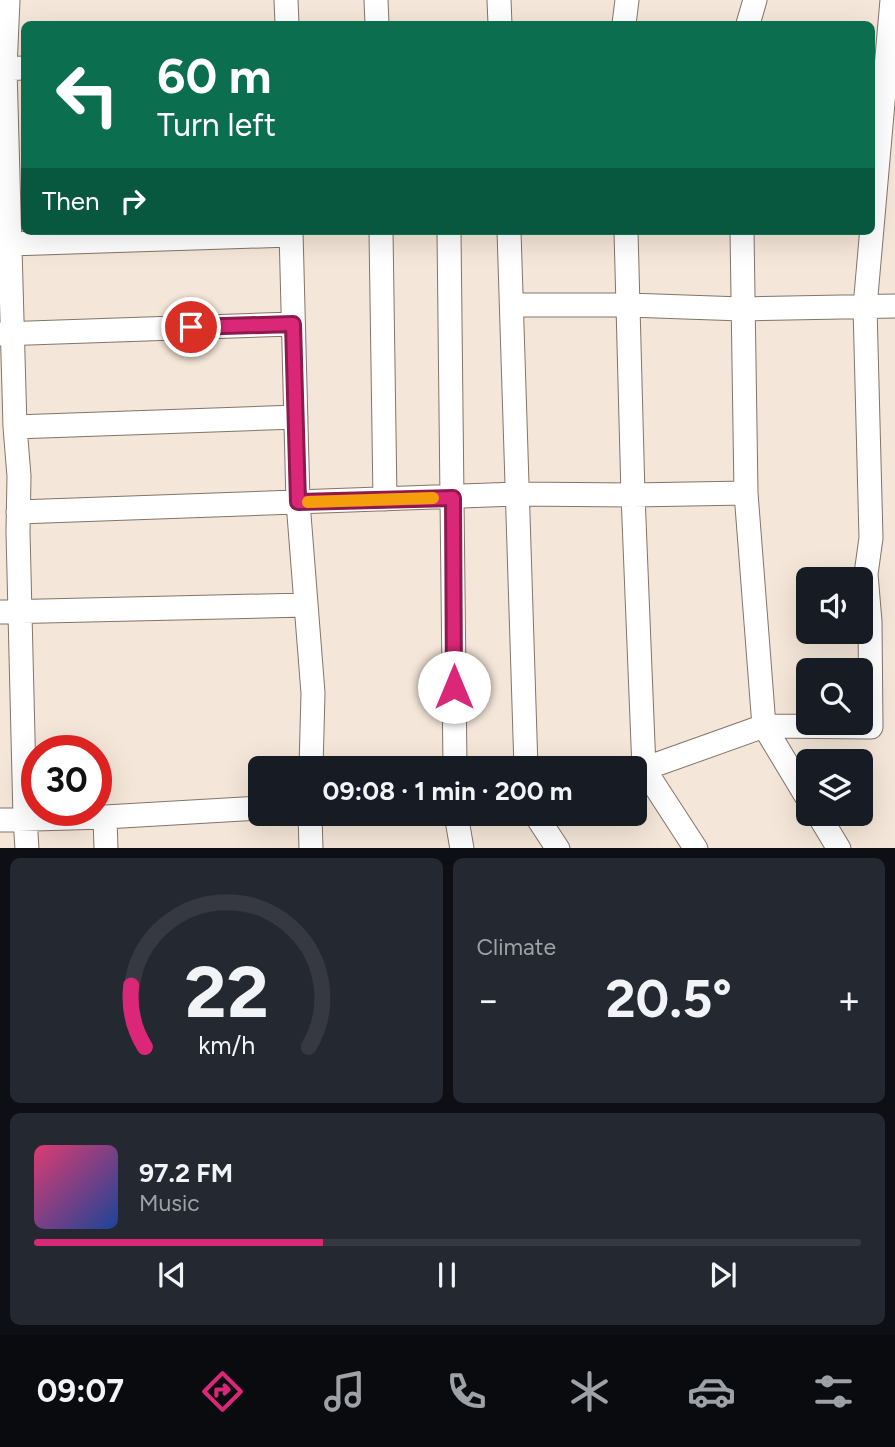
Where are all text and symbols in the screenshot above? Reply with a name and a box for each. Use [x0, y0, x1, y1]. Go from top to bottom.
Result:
text: 60 m [157, 46, 272, 105]
icon: left [42, 49, 133, 140]
text: Turn left [157, 106, 276, 144]
icon: right [114, 182, 152, 220]
text: Then [42, 185, 100, 217]
pin [161, 297, 221, 357]
icon: arrive [172, 308, 210, 346]
map controls [796, 567, 873, 826]
button: sound [796, 567, 873, 644]
position arrow [417, 650, 491, 724]
button: search [796, 658, 873, 735]
speed limit sign: 30 [21, 735, 112, 826]
button: layers [796, 749, 873, 826]
text: 09:08 · 1 min · 200 m [323, 775, 572, 807]
text: Climate [477, 933, 556, 961]
text: 22 [184, 948, 268, 1035]
text: 20.5° [605, 968, 732, 1030]
text: − [477, 977, 500, 1023]
text: + [837, 977, 861, 1023]
text: km/h [198, 1029, 255, 1059]
text: 97.2 FM [139, 1157, 233, 1189]
text: Music [139, 1189, 200, 1217]
icon: previous [153, 1256, 191, 1294]
icon: pause [428, 1256, 466, 1294]
icon: next [704, 1256, 742, 1294]
icon: directions [198, 1367, 247, 1416]
icon: music [320, 1367, 369, 1416]
icon: phone [442, 1367, 491, 1416]
icon: climate [565, 1367, 614, 1416]
icon: car [687, 1367, 736, 1416]
icon: filters [809, 1367, 858, 1416]
text: 09:07 [37, 1372, 124, 1410]

